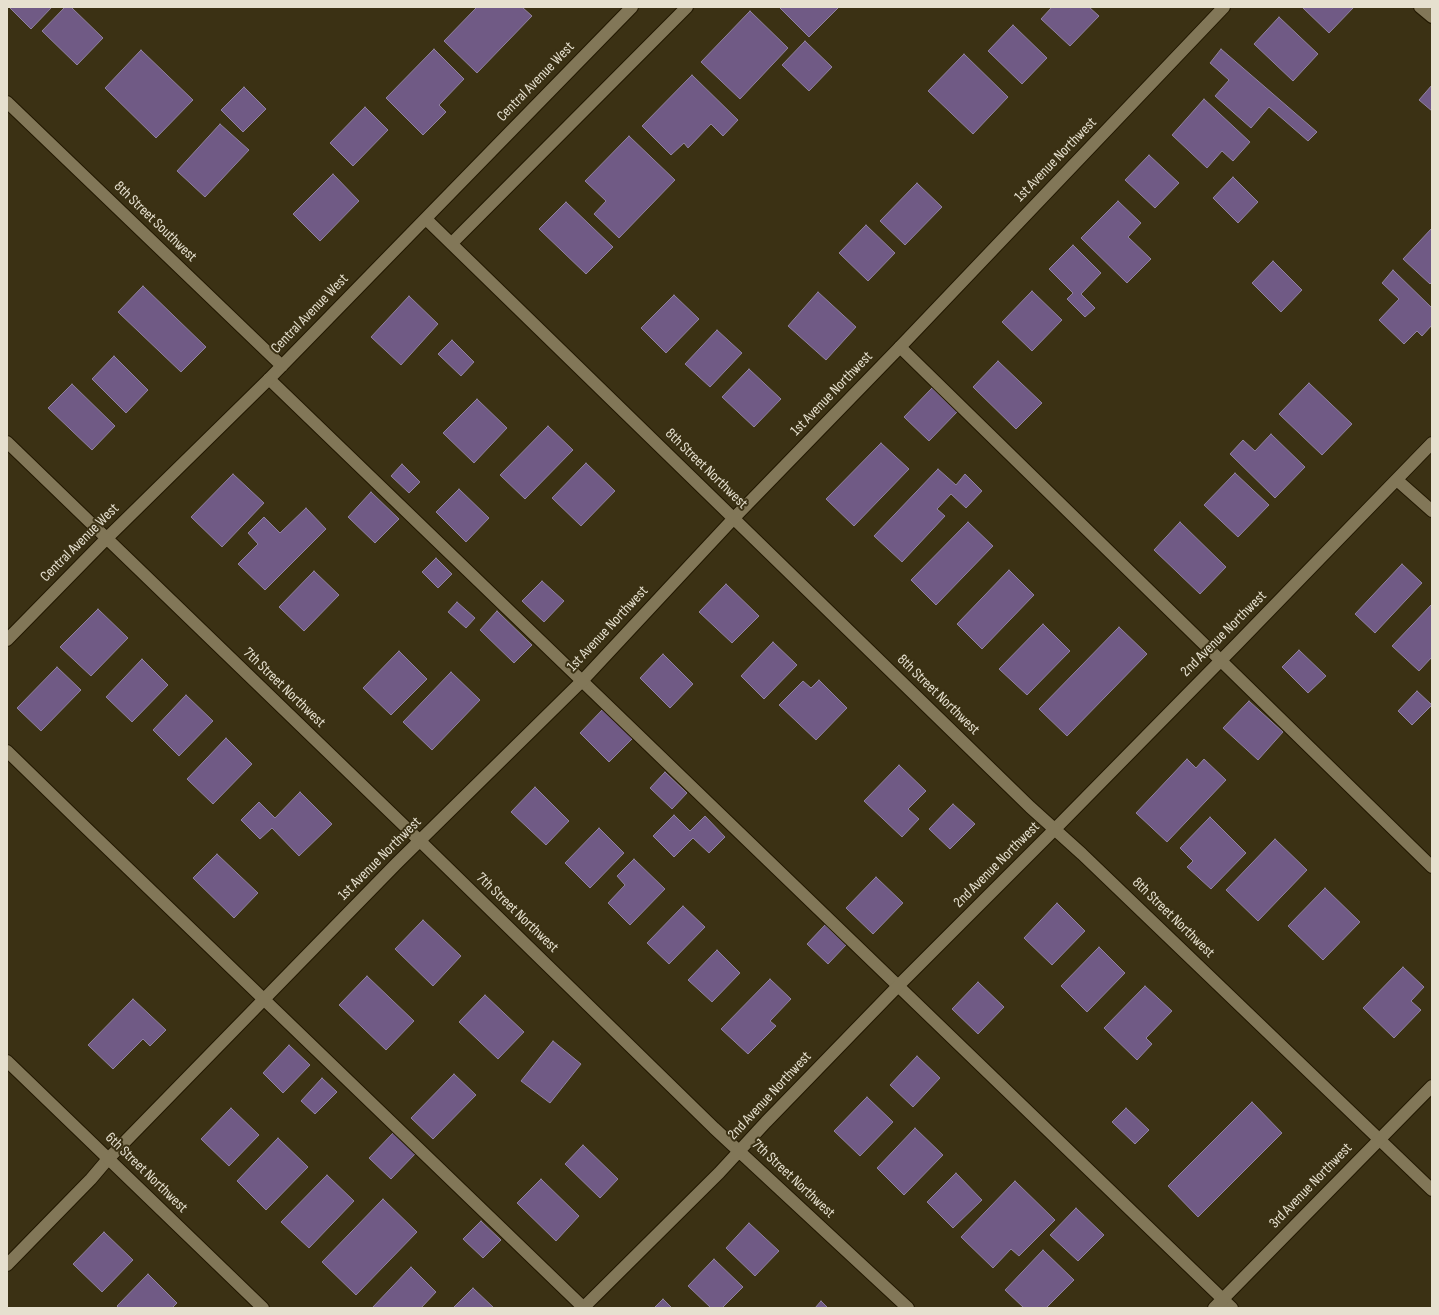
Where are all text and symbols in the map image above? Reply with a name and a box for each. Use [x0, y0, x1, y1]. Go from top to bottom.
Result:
street label: Central Avenue West [493, 38, 579, 126]
street label: 1st Avenue Northwest [1011, 114, 1101, 206]
street label: 8th Street Southwest [110, 178, 200, 266]
street label: Central Avenue West [267, 270, 353, 358]
street label: 1st Avenue Northwest [787, 348, 877, 440]
street label: 8th Street Northwest [661, 425, 751, 513]
street label: Central Avenue West [37, 500, 123, 586]
street label: 1st Avenue Northwest [564, 583, 652, 675]
street label: 2nd Avenue Northwest [1177, 587, 1271, 681]
street label: 7th Street Northwest [239, 644, 329, 732]
street label: 8th Street Northwest [893, 651, 983, 739]
street label: 1st Avenue Northwest [335, 814, 425, 904]
street label: 2nd Avenue Northwest [950, 818, 1044, 912]
street label: 7th Street Northwest [472, 869, 562, 957]
street label: 8th Street Northwest [1128, 874, 1218, 962]
street label: 2nd Avenue Northwest [725, 1048, 815, 1144]
street label: 6th Street Northwest [101, 1129, 191, 1217]
street label: 7th Street Northwest [748, 1136, 838, 1222]
street label: 3rd Avenue Northwest [1266, 1140, 1356, 1232]

